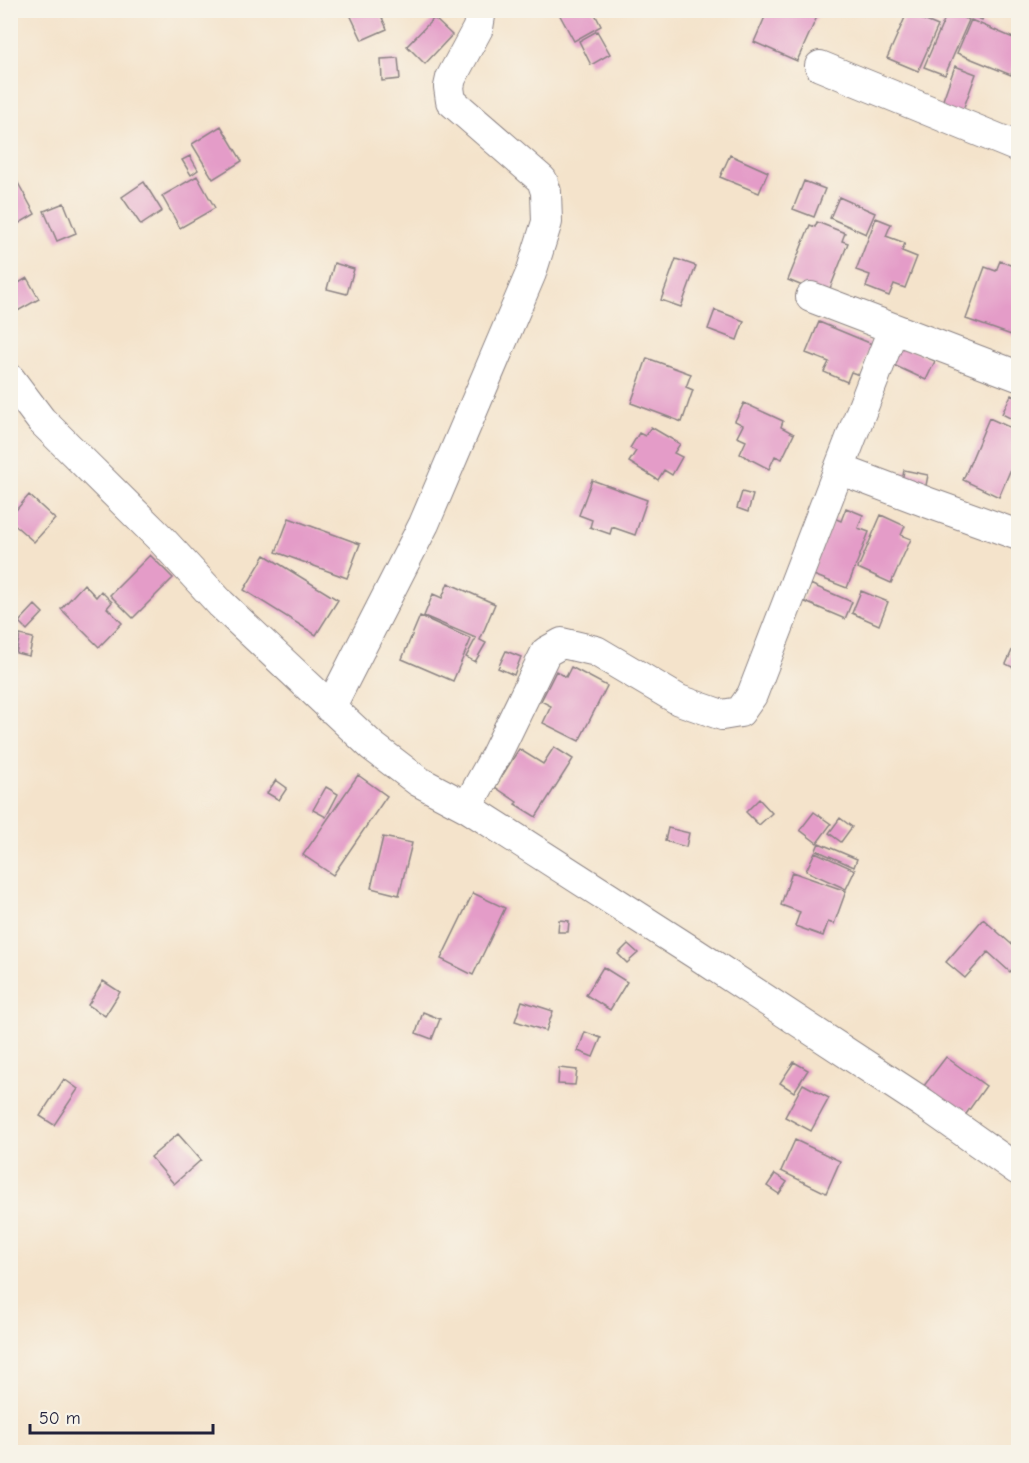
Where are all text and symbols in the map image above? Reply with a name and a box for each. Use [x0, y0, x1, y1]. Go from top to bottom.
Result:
scale bar [30, 1397, 213, 1435]
text: 50 m [39, 1408, 81, 1429]

